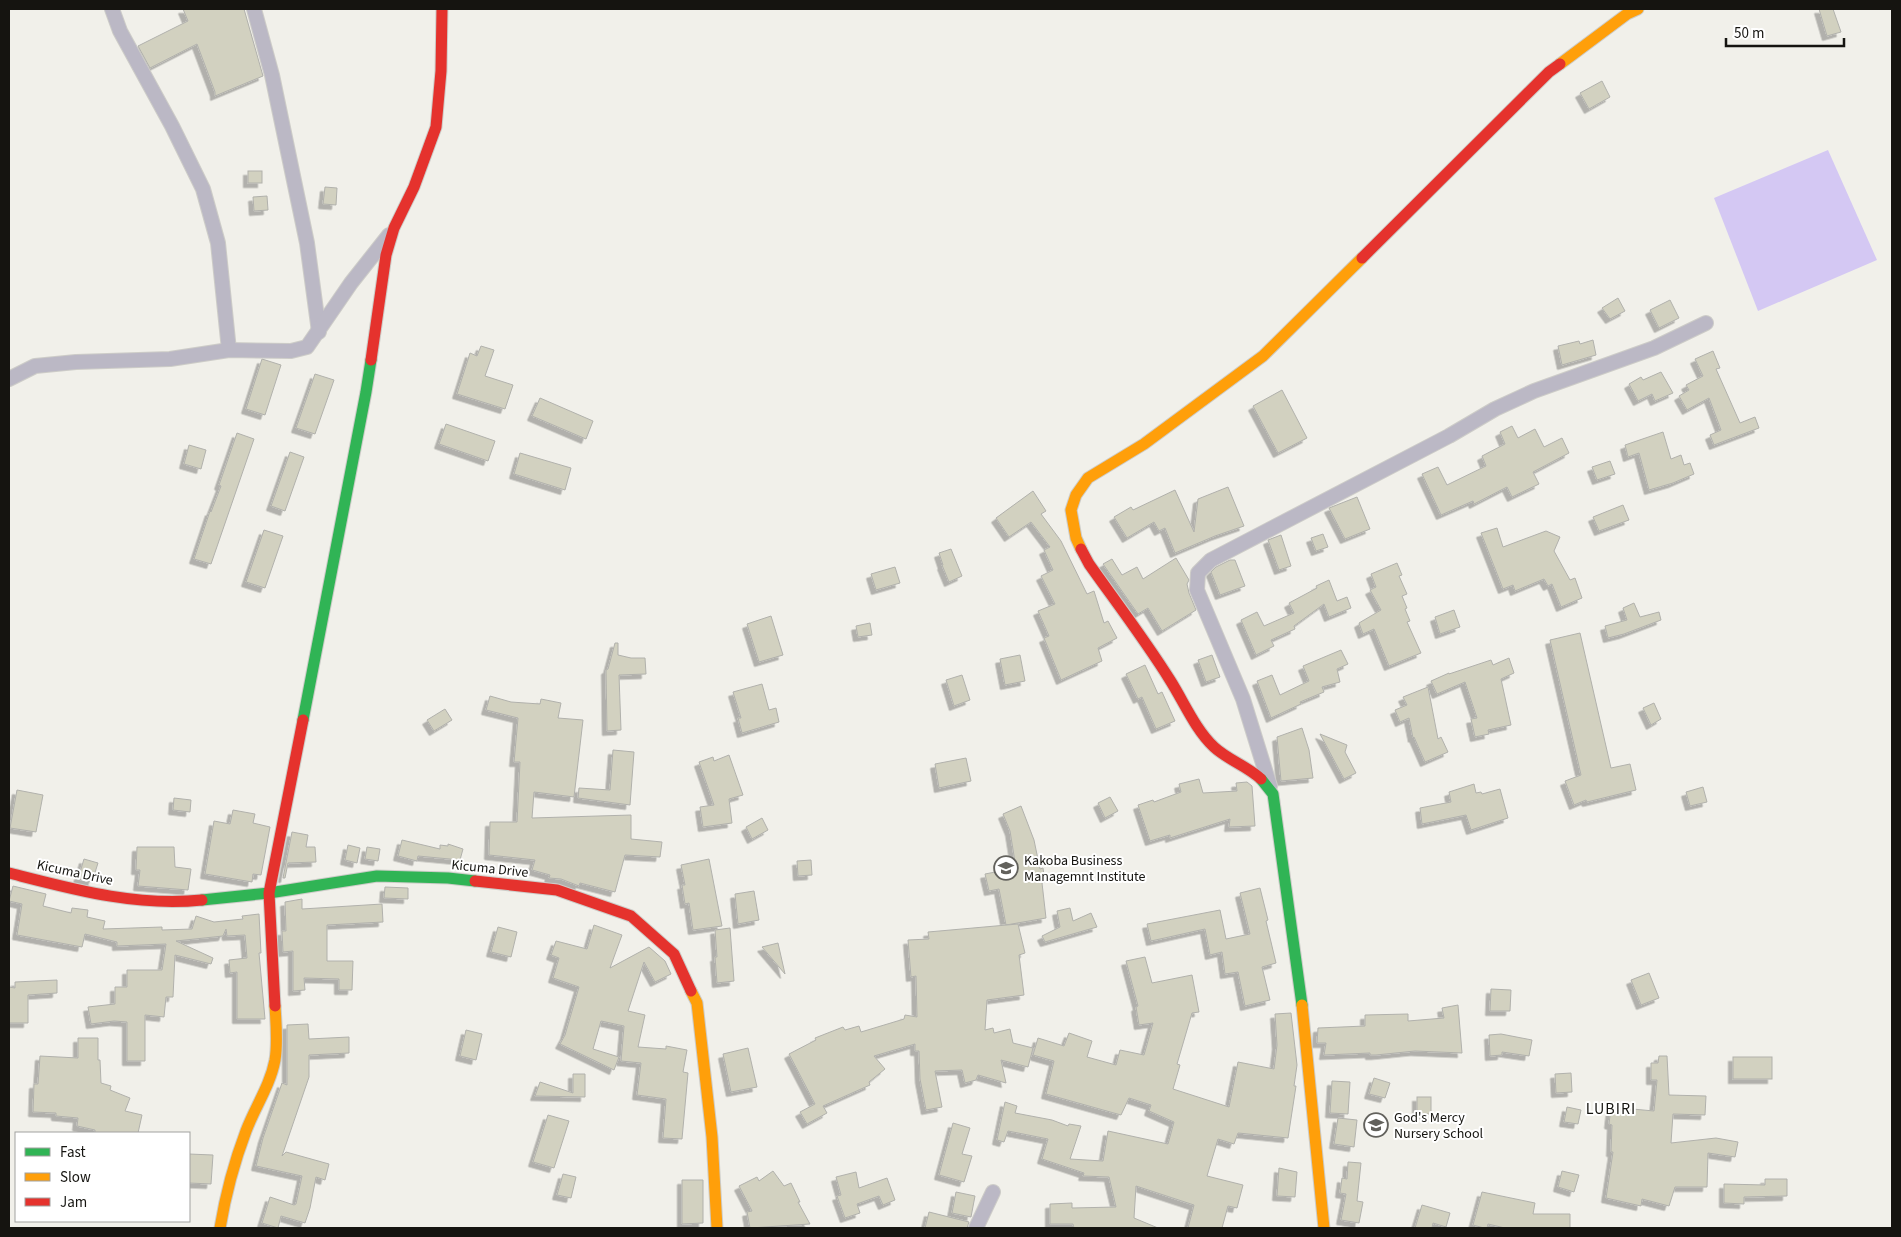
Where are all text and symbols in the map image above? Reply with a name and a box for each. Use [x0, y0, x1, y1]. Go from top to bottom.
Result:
scale bar [1726, 15, 1844, 47]
text: 50 m [1734, 23, 1764, 44]
place label: Kakoba Business Managemnt Institute [1024, 851, 1146, 887]
street label: Kicuma Drive [35, 855, 115, 891]
street label: Kicuma Drive [450, 855, 529, 883]
school or university icon: Kakoba Business Managemnt Institute [993, 855, 1019, 881]
district label: LUBIRI [1586, 1098, 1636, 1120]
place label: God's Mercy Nursery School [1394, 1108, 1483, 1144]
school or university icon: God's Mercy Nursery School [1363, 1112, 1389, 1138]
legend [15, 1132, 190, 1222]
text: Fast [60, 1142, 86, 1163]
text: Slow [60, 1167, 91, 1188]
text: Jam [60, 1192, 87, 1213]

